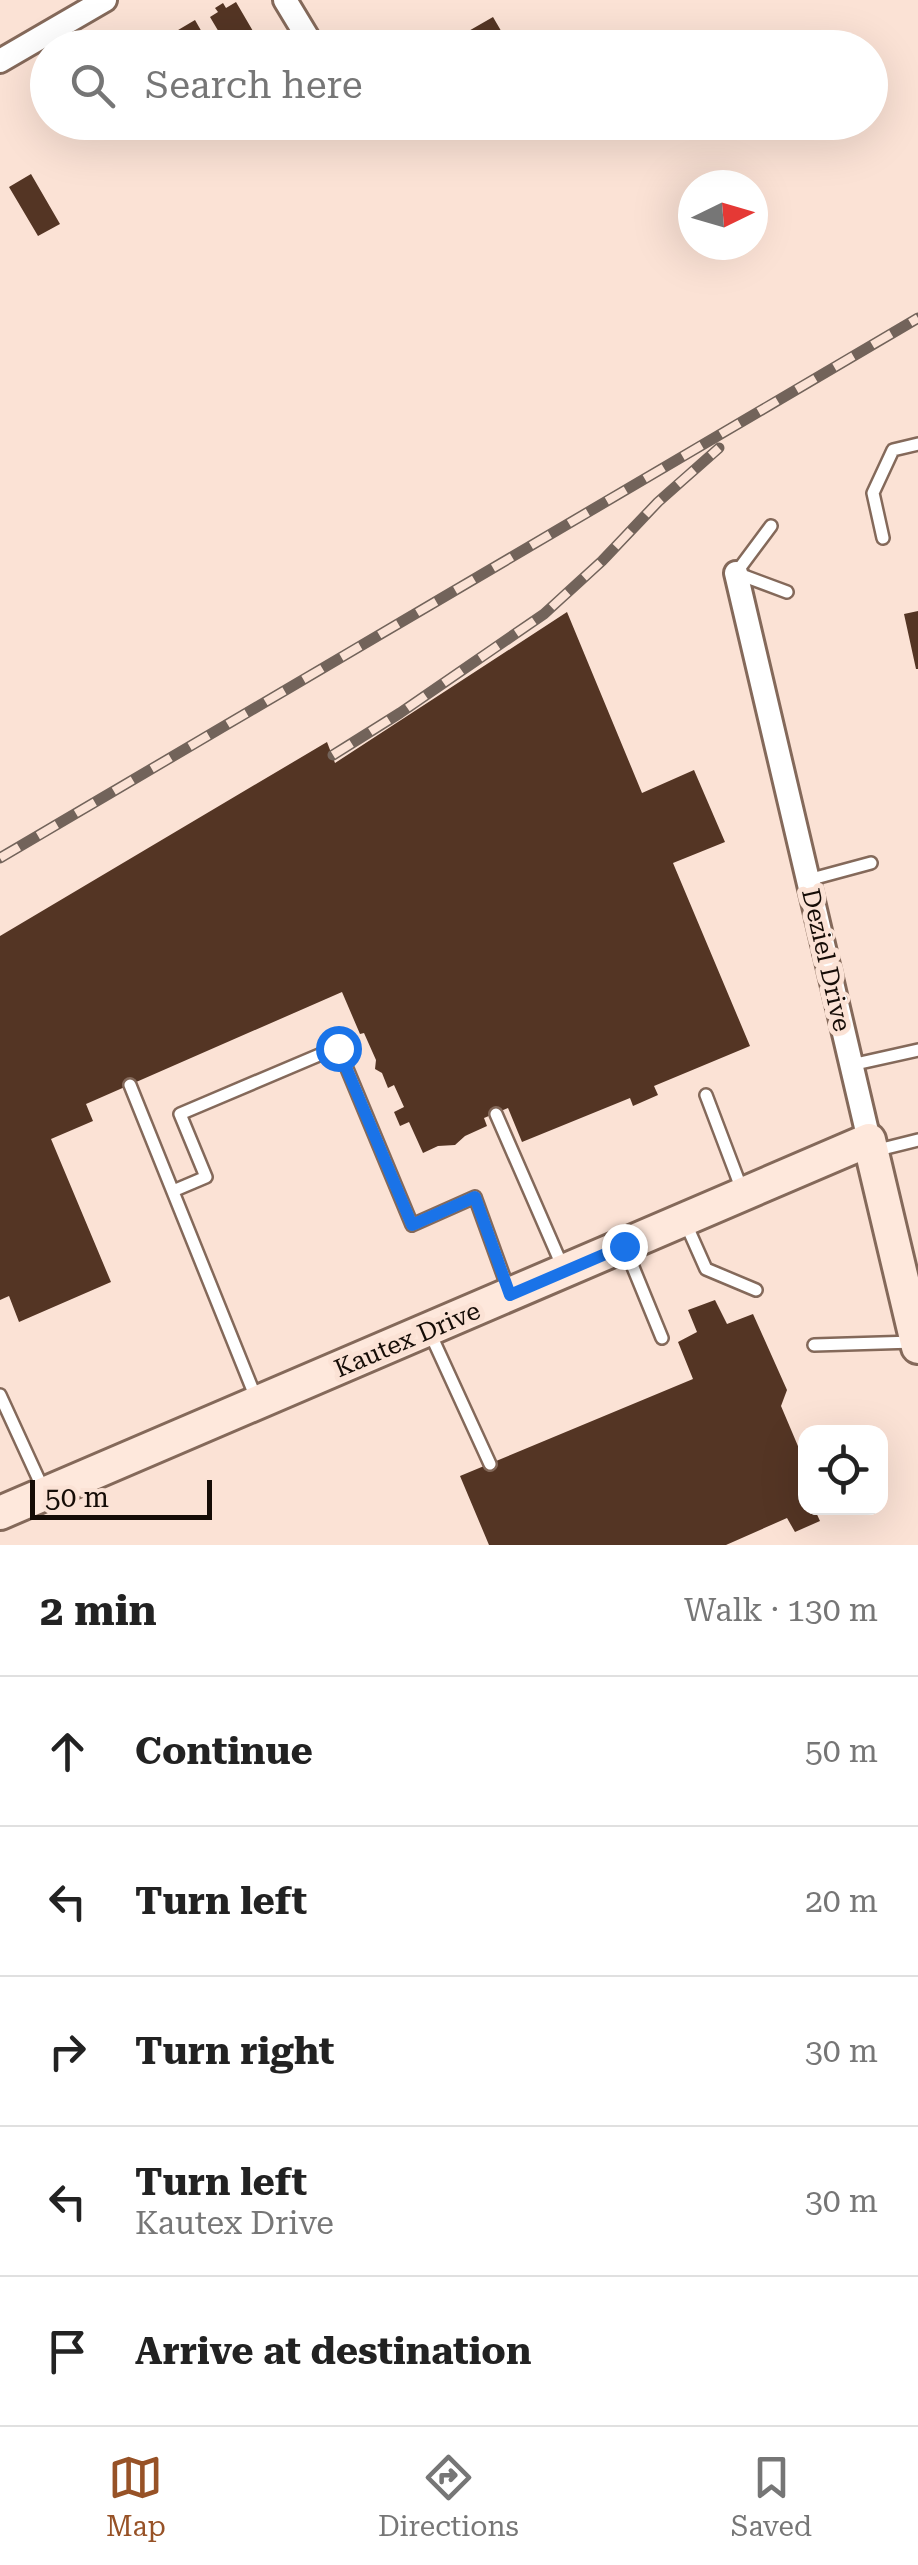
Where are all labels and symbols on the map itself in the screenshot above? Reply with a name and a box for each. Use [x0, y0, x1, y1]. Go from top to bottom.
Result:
north arrow [678, 170, 768, 260]
street label: Deziel Drive [796, 886, 857, 1034]
route start [316, 1026, 362, 1072]
route end [602, 1224, 648, 1270]
street label: Kautex Drive [330, 1296, 484, 1383]
scale bar [30, 1475, 212, 1520]

